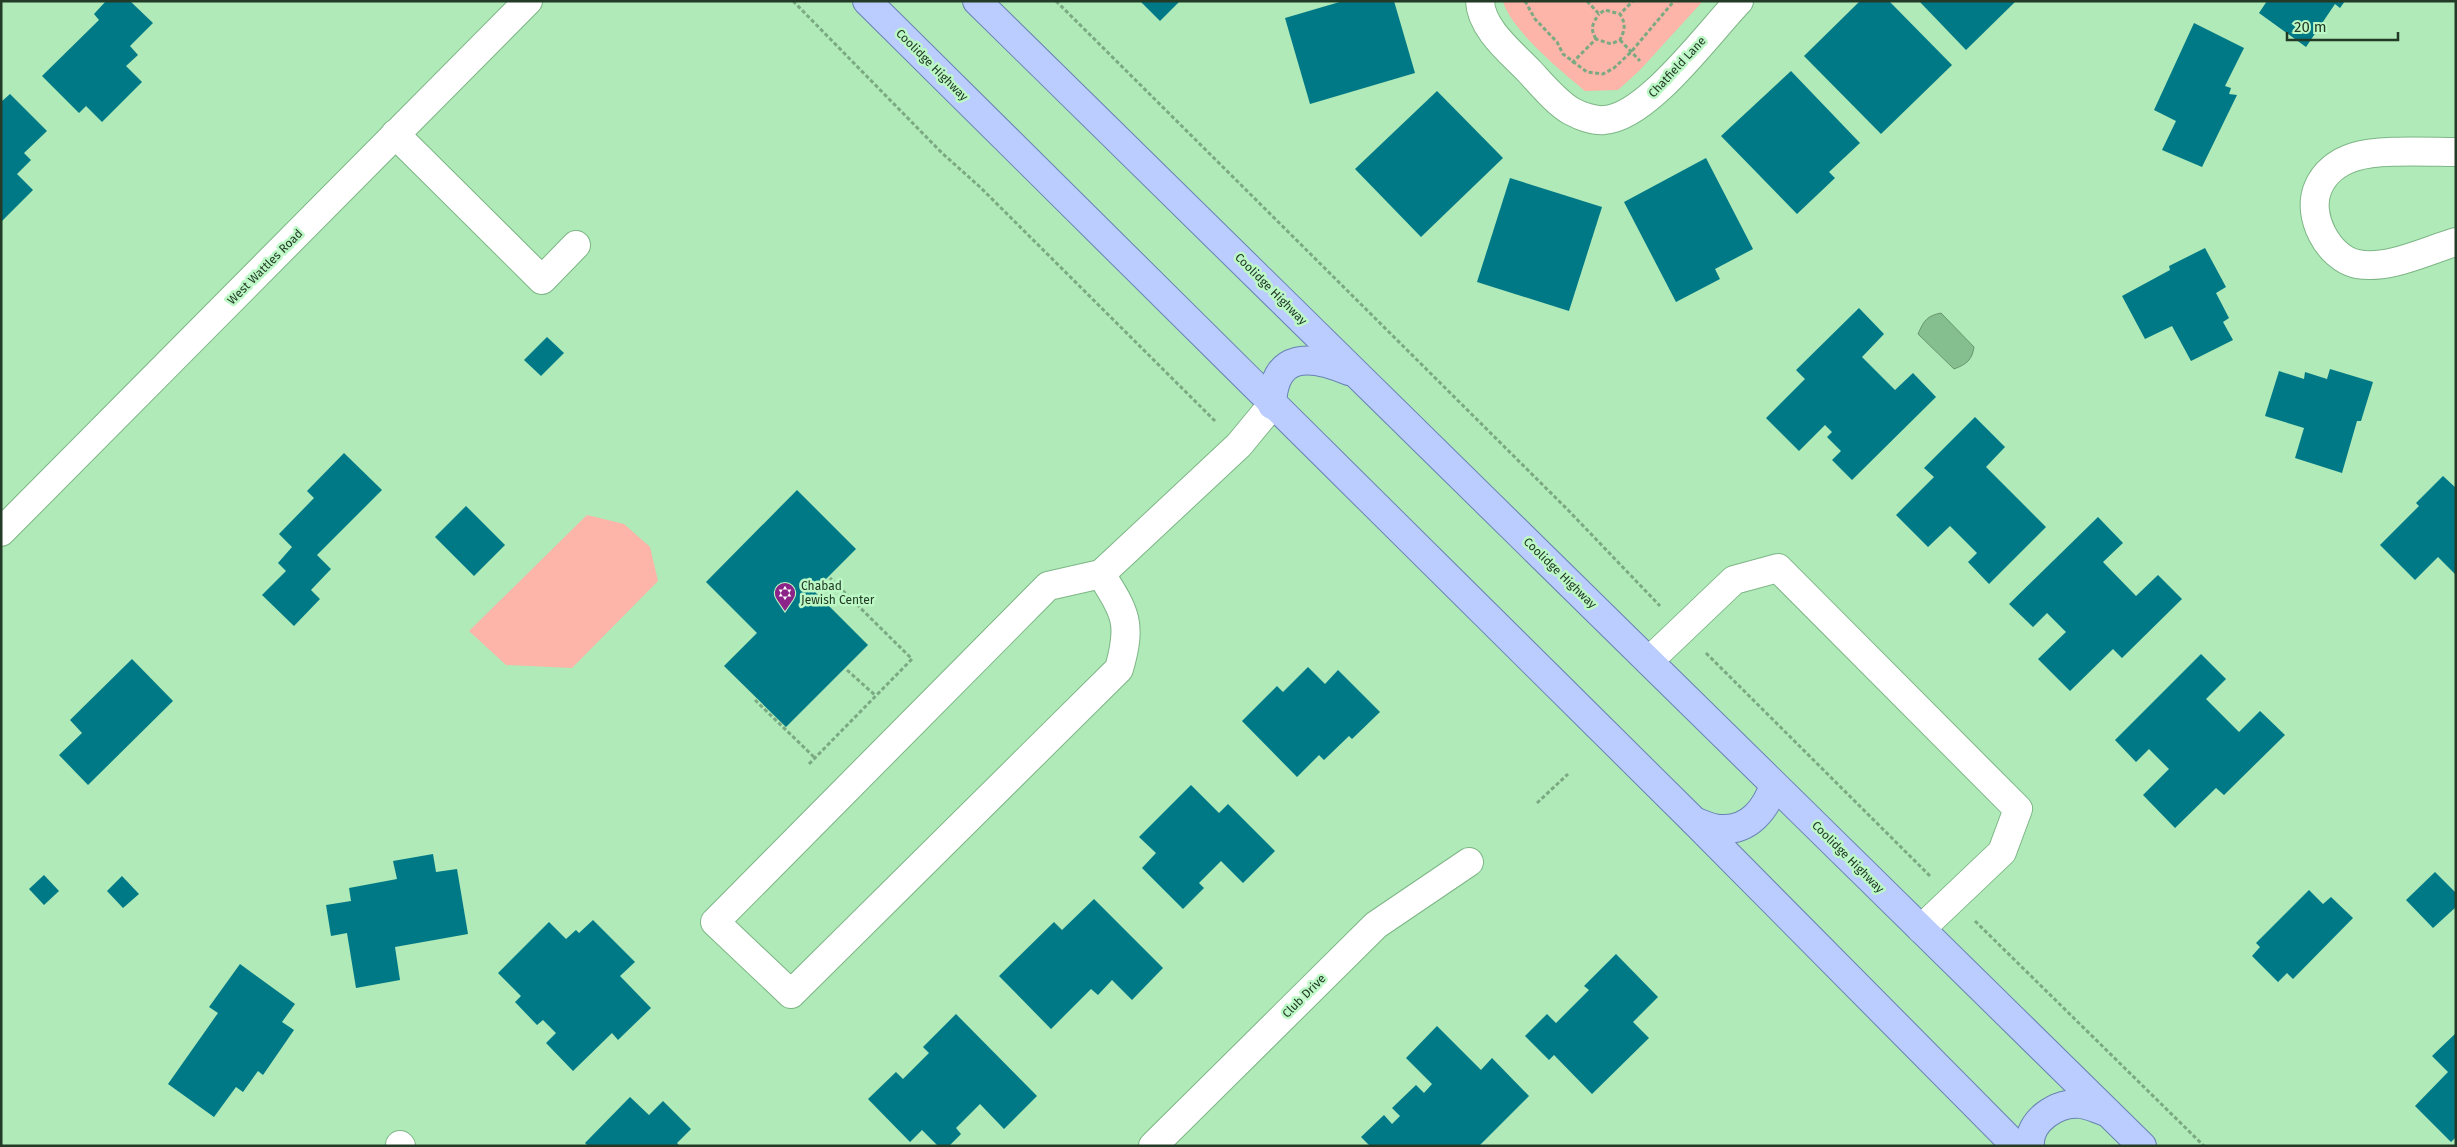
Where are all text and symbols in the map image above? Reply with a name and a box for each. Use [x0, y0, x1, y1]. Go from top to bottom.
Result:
scale bar [2287, 10, 2398, 42]
text: 20 m [2294, 18, 2327, 36]
street label: Coolidge Highway [893, 26, 971, 104]
street label: Chatfield Lane [1645, 34, 1709, 100]
street label: West Wattles Road [225, 227, 305, 307]
street label: Coolidge Highway [1232, 250, 1310, 328]
street label: Coolidge Highway [1521, 535, 1599, 611]
place label: Chabad Jewish Center [801, 579, 875, 607]
synagogue icon: Chabad Jewish Center [773, 581, 797, 612]
street label: Coolidge Highway [1809, 818, 1887, 896]
street label: Club Drive [1279, 971, 1329, 1021]

